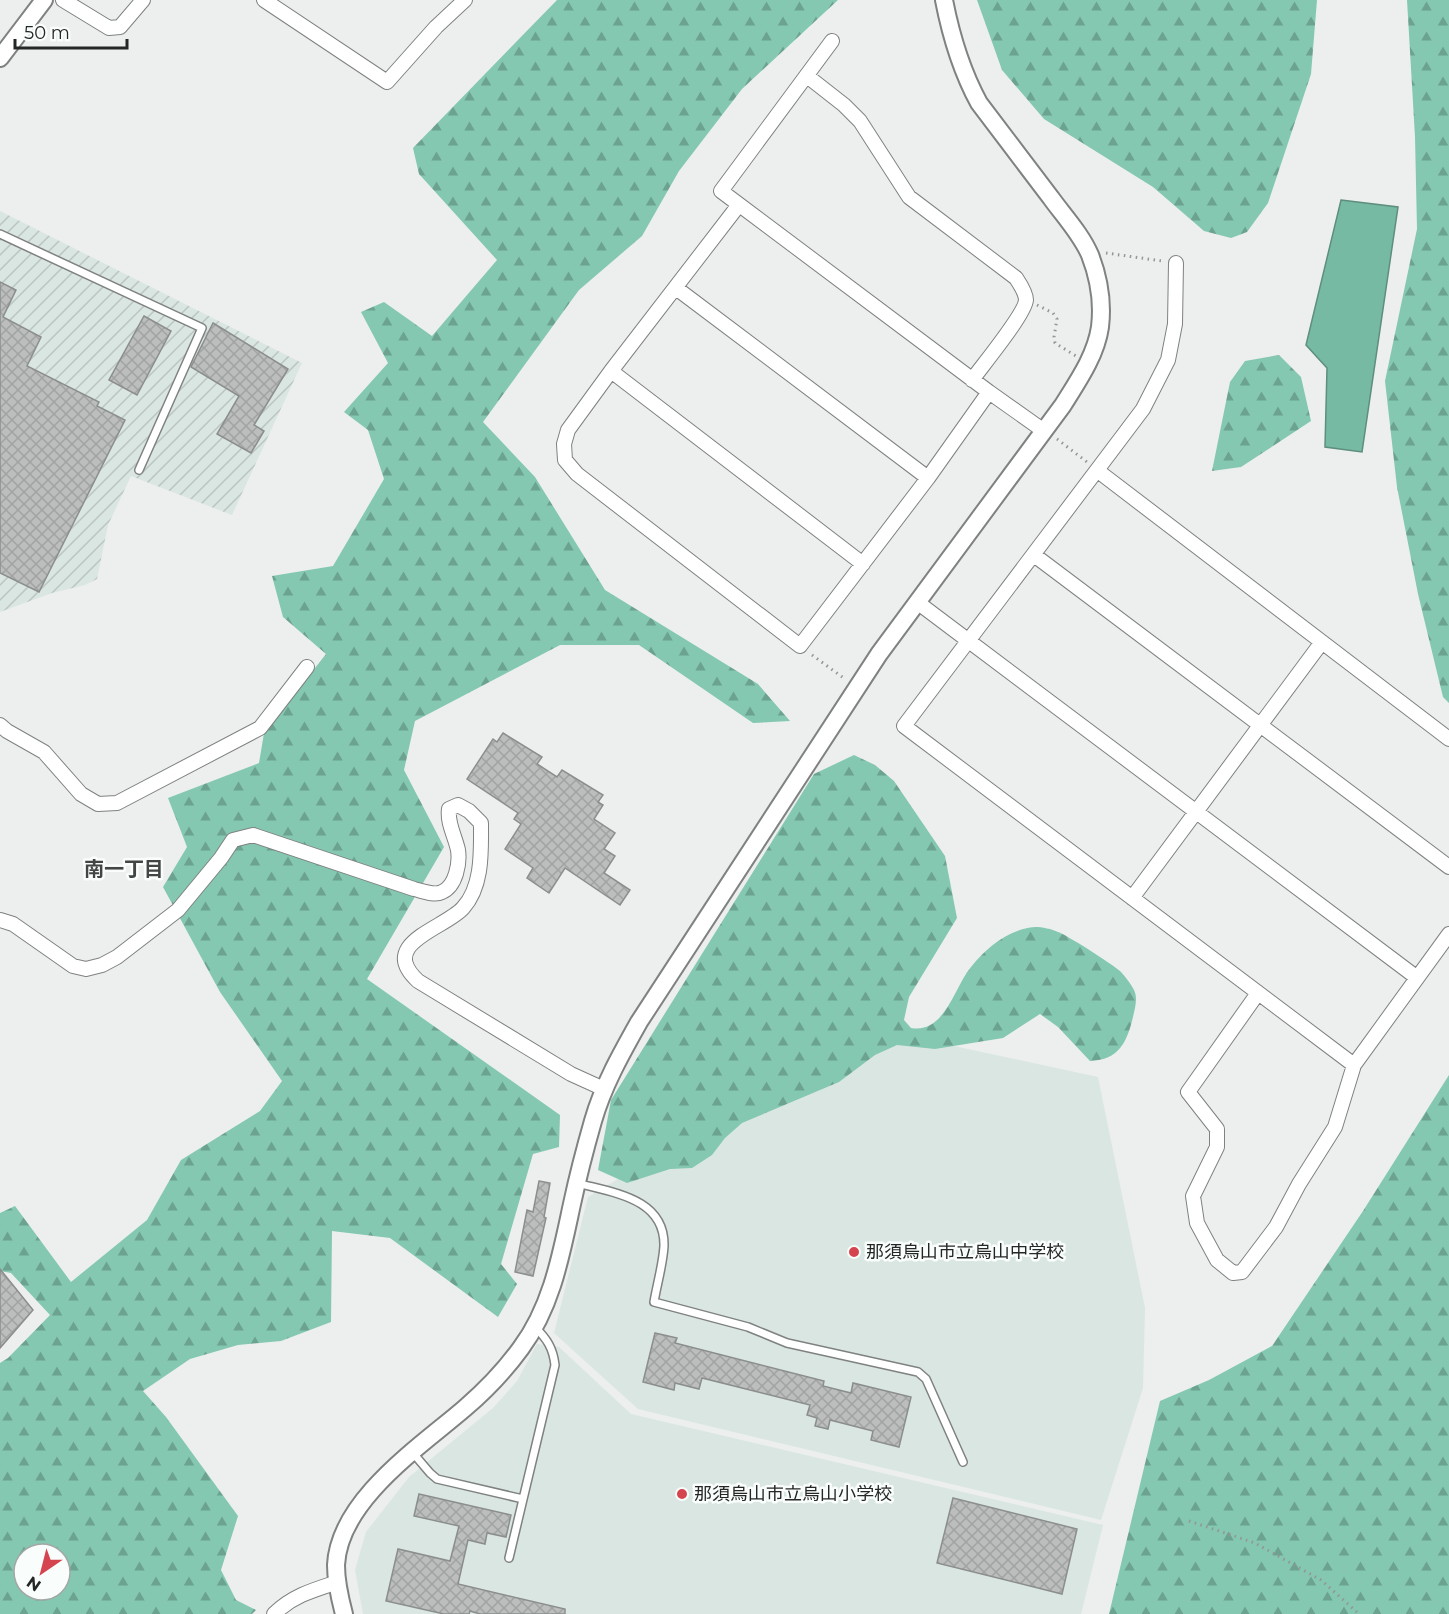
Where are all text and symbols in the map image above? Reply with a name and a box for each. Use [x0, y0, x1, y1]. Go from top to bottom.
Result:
scale bar [15, 12, 128, 50]
text: 50 m [24, 22, 70, 44]
district label: 南一丁目 [84, 857, 164, 881]
place label: 那須烏山市立烏山中学校 [866, 1241, 1064, 1263]
marker: 那須烏山市立烏山中学校 [847, 1245, 861, 1259]
place label: 那須烏山市立烏山小学校 [694, 1483, 892, 1505]
marker: 那須烏山市立烏山小学校 [675, 1487, 689, 1501]
north arrow [12, 1542, 72, 1602]
text: N [23, 1572, 44, 1595]

